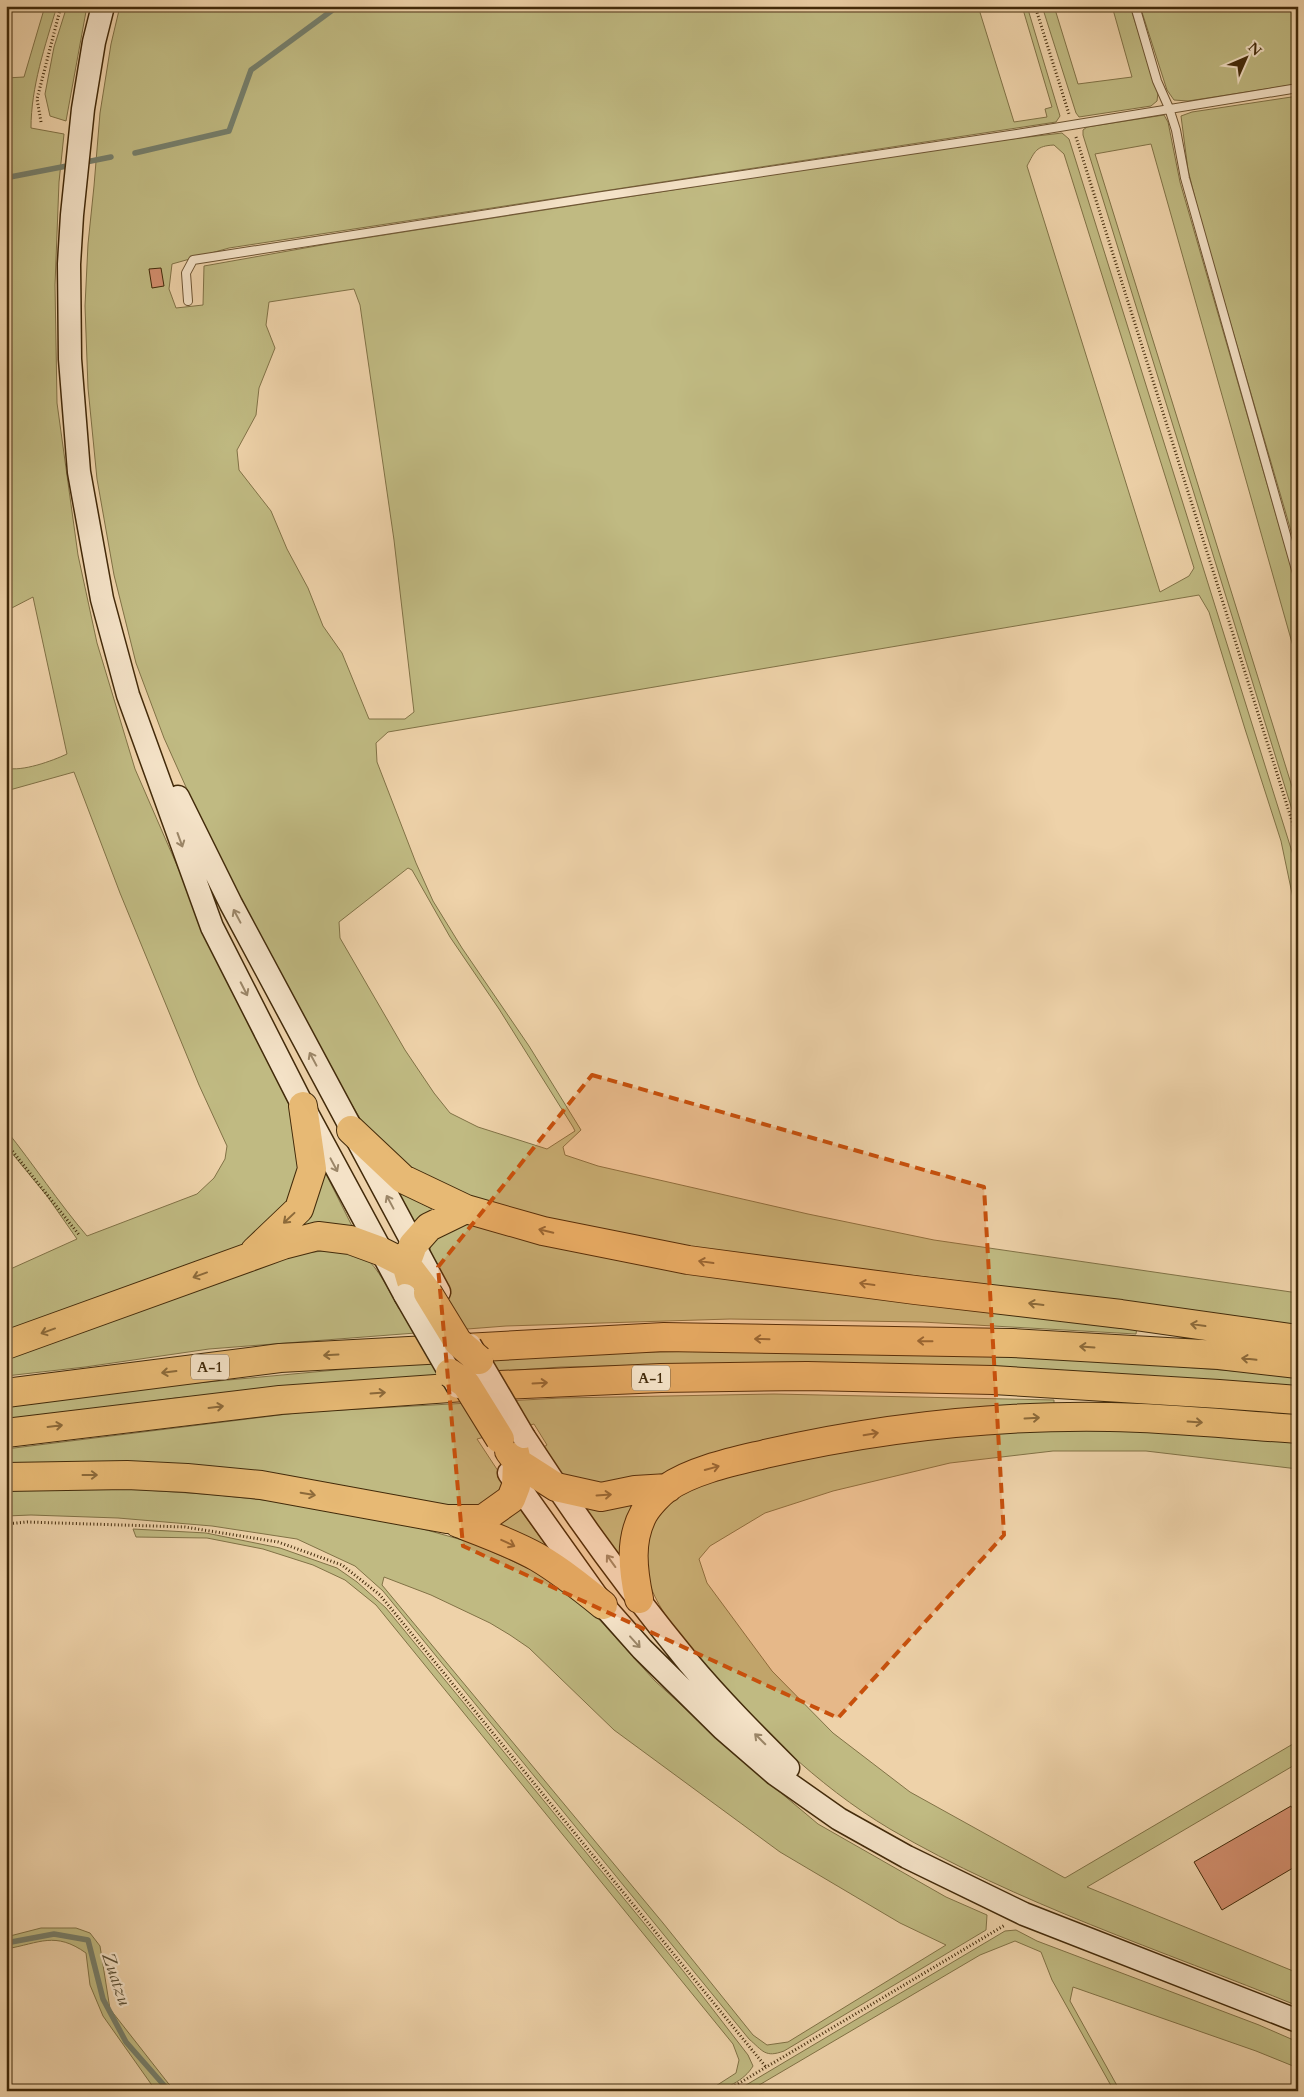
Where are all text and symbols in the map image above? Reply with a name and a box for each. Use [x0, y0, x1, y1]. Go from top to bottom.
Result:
north arrow [1222, 32, 1272, 82]
text: N [1244, 38, 1266, 60]
one-way arrow [176, 832, 185, 847]
one-way arrow [232, 908, 242, 923]
one-way arrow [240, 981, 249, 996]
one-way arrow [308, 1052, 317, 1067]
one-way arrow [330, 1157, 340, 1171]
one-way arrow [385, 1195, 394, 1210]
one-way arrow [283, 1212, 295, 1224]
one-way arrow [538, 1226, 554, 1236]
one-way arrow [698, 1257, 714, 1267]
one-way arrow [193, 1271, 209, 1280]
one-way arrow [859, 1279, 875, 1289]
one-way arrow [1029, 1299, 1045, 1309]
one-way arrow [1190, 1320, 1206, 1330]
one-way arrow [41, 1327, 56, 1336]
one-way arrow [755, 1334, 771, 1344]
one-way arrow [917, 1336, 934, 1346]
one-way arrow [1079, 1343, 1095, 1352]
one-way arrow [323, 1350, 339, 1359]
road number: A-1 [191, 1354, 229, 1380]
one-way arrow [1242, 1354, 1258, 1363]
road number: A-1 [632, 1366, 670, 1390]
one-way arrow [161, 1367, 177, 1377]
one-way arrow [532, 1379, 548, 1388]
one-way arrow [369, 1388, 385, 1397]
one-way arrow [208, 1402, 224, 1412]
one-way arrow [1024, 1414, 1040, 1423]
one-way arrow [1186, 1418, 1202, 1427]
one-way arrow [46, 1421, 62, 1431]
one-way arrow [862, 1429, 878, 1439]
one-way arrow [704, 1463, 720, 1472]
one-way arrow [82, 1470, 98, 1480]
one-way arrow [300, 1489, 316, 1499]
one-way arrow [595, 1491, 611, 1500]
one-way arrow [501, 1539, 516, 1549]
one-way arrow [606, 1554, 616, 1568]
one-way arrow [630, 1635, 641, 1648]
one-way arrow [754, 1733, 766, 1745]
water label: Zuatzu [95, 1949, 137, 2009]

